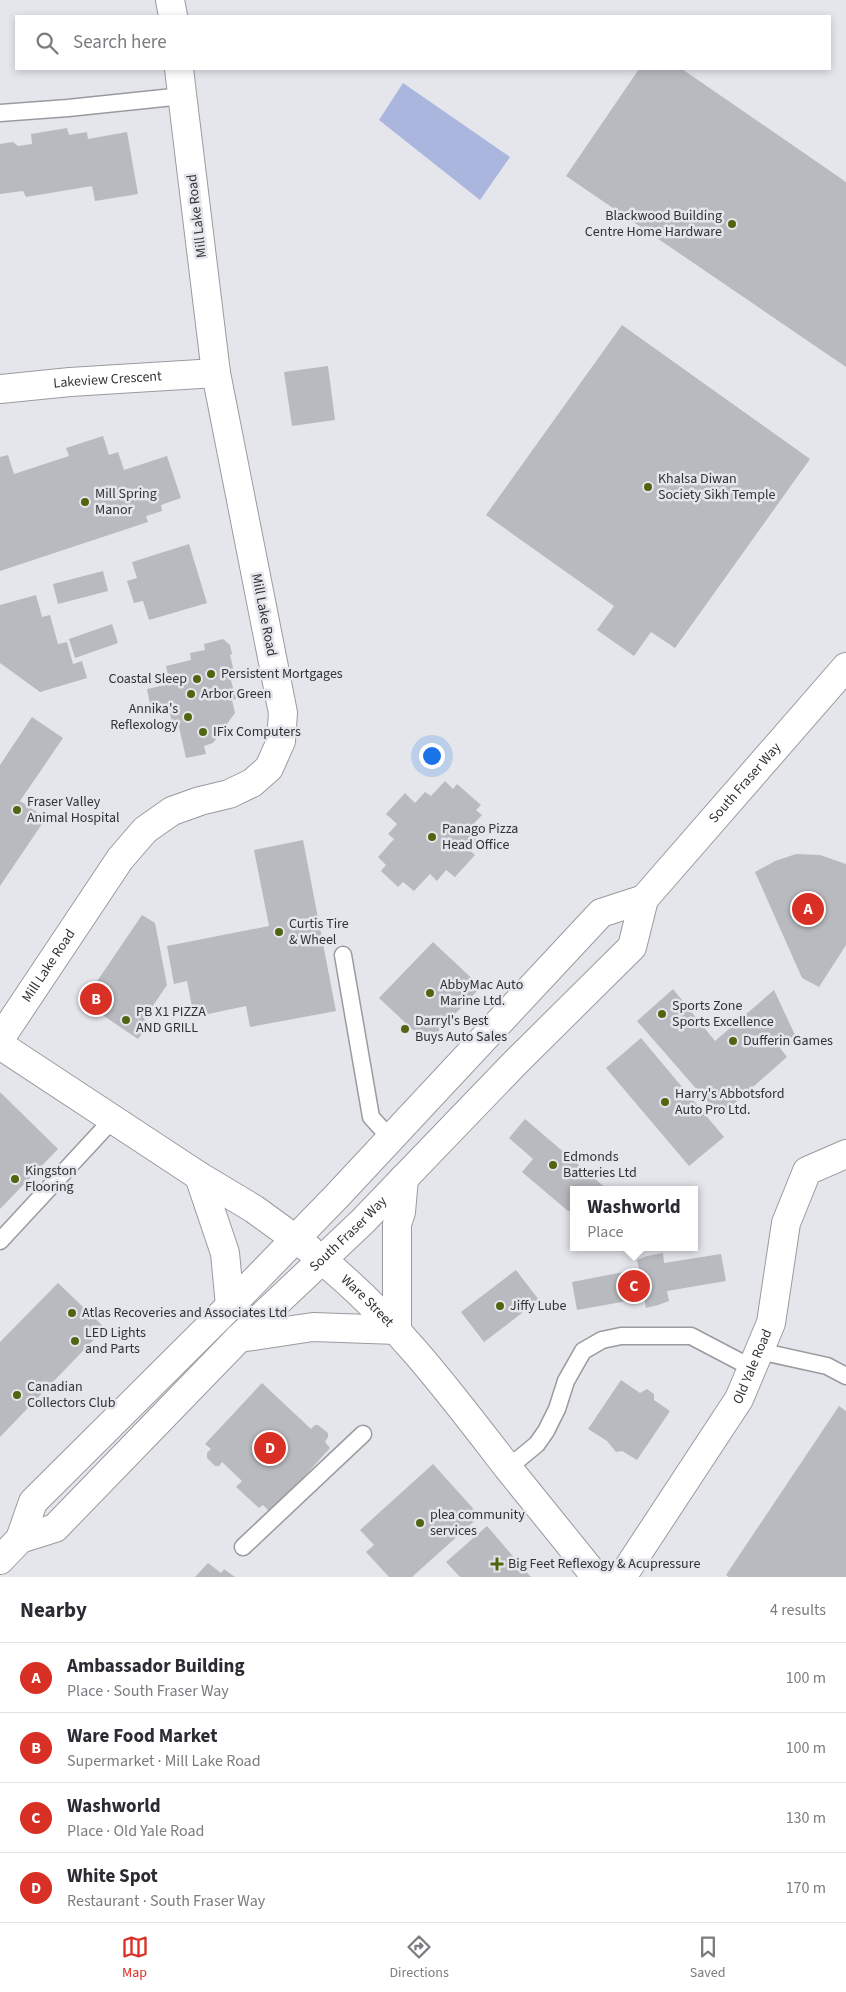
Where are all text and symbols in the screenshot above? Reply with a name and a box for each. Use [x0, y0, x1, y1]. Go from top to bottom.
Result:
search box [15, 15, 831, 70]
icon: search [33, 29, 61, 57]
text: Search here [73, 29, 167, 56]
street label: Mill Lake Road [182, 173, 212, 259]
place label: Blackwood Building Centre Home Hardware [585, 206, 722, 242]
marker: Blackwood Building Centre Home Hardware [726, 218, 738, 230]
street label: Lakeview Crescent [52, 366, 163, 394]
place label: Khalsa Diwan Society Sikh Temple [658, 469, 776, 505]
marker: Khalsa Diwan Society Sikh Temple [642, 481, 654, 493]
place label: Mill Spring Manor [95, 484, 157, 520]
marker: Mill Spring Manor [79, 496, 91, 508]
street label: Mill Lake Road [246, 572, 282, 658]
place label: Persistent Mortgages [221, 664, 343, 684]
marker: Persistent Mortgages [205, 668, 217, 680]
place label: Coastal Sleep [108, 669, 187, 689]
marker: Coastal Sleep [191, 673, 203, 685]
place label: Arbor Green [201, 684, 271, 704]
marker: Arbor Green [185, 688, 197, 700]
place label: Annika's Reflexology [110, 699, 178, 735]
marker: Annika's Reflexology [182, 711, 194, 723]
place label: IFix Computers [213, 722, 301, 742]
marker: IFix Computers [197, 726, 209, 738]
street label: South Fraser Way [704, 738, 786, 828]
your location [419, 743, 445, 769]
place label: Fraser Valley Animal Hospital [27, 792, 120, 828]
marker: Fraser Valley Animal Hospital [11, 804, 23, 816]
place label: Panago Pizza Head Office [442, 819, 518, 855]
marker: Panago Pizza Head Office [426, 831, 438, 843]
pin: A [792, 890, 824, 928]
place label: Curtis Tire & Wheel [289, 914, 349, 950]
street label: Mill Lake Road [17, 925, 80, 1006]
marker: Curtis Tire & Wheel [273, 926, 285, 938]
place label: AbbyMac Auto Marine Ltd. [440, 975, 523, 1011]
pin: B [80, 980, 112, 1018]
marker: AbbyMac Auto Marine Ltd. [424, 987, 436, 999]
place label: Sports Zone Sports Excellence [672, 996, 774, 1032]
place label: PB X1 PIZZA AND GRILL [136, 1002, 206, 1038]
marker: Sports Zone Sports Excellence [656, 1008, 668, 1020]
place label: Darryl's Best Buys Auto Sales [415, 1011, 507, 1047]
marker: PB X1 PIZZA AND GRILL [120, 1014, 132, 1026]
marker: Darryl's Best Buys Auto Sales [399, 1023, 411, 1035]
place label: Dufferin Games [743, 1031, 833, 1051]
marker: Dufferin Games [727, 1035, 739, 1047]
place label: Harry's Abbotsford Auto Pro Ltd. [675, 1084, 785, 1120]
marker: Harry's Abbotsford Auto Pro Ltd. [659, 1096, 671, 1108]
place label: Edmonds Batteries Ltd [563, 1147, 637, 1183]
marker: Edmonds Batteries Ltd [547, 1159, 559, 1171]
place label: Kingston Flooring [25, 1161, 77, 1197]
marker: Kingston Flooring [9, 1173, 21, 1185]
popup [570, 1186, 698, 1251]
street label: South Fraser Way [305, 1192, 392, 1276]
text: Washworld [587, 1194, 681, 1221]
text: Place [587, 1221, 623, 1243]
pin: C [618, 1267, 650, 1305]
street label: Ware Street [336, 1270, 398, 1332]
place label: Jiffy Lube [510, 1296, 567, 1316]
marker: Jiffy Lube [494, 1300, 506, 1312]
place label: Atlas Recoveries and Associates Ltd [82, 1303, 287, 1323]
marker: Atlas Recoveries and Associates Ltd [66, 1307, 78, 1319]
place label: LED Lights and Parts [85, 1323, 146, 1359]
street label: Old Yale Road [728, 1326, 777, 1409]
marker: LED Lights and Parts [69, 1335, 81, 1347]
place label: Canadian Collectors Club [27, 1377, 116, 1413]
marker: Canadian Collectors Club [11, 1389, 23, 1401]
pin: D [254, 1429, 286, 1467]
place label: plea community services [430, 1505, 525, 1541]
marker: plea community services [414, 1517, 426, 1529]
place label: Big Feet Reflexogy & Acupressure [508, 1554, 700, 1574]
marker: Big Feet Reflexogy & Acupressure [490, 1557, 504, 1571]
text: Nearby [20, 1595, 87, 1625]
text: 4 results [770, 1599, 826, 1621]
text: Ambassador Building [67, 1653, 245, 1680]
text: A [31, 1667, 41, 1689]
text: 100 m [786, 1667, 826, 1689]
text: Place · South Fraser Way [67, 1680, 229, 1702]
text: Ware Food Market [67, 1723, 218, 1750]
text: B [31, 1737, 41, 1759]
text: 100 m [786, 1737, 826, 1759]
text: Supermarket · Mill Lake Road [67, 1750, 261, 1772]
text: Washworld [67, 1793, 161, 1820]
text: C [31, 1807, 41, 1829]
text: 130 m [786, 1807, 826, 1829]
text: Place · Old Yale Road [67, 1820, 204, 1842]
text: White Spot [67, 1863, 158, 1890]
text: D [31, 1877, 41, 1899]
text: 170 m [786, 1877, 826, 1899]
text: Restaurant · South Fraser Way [67, 1890, 265, 1912]
tab: Map [121, 1933, 149, 1983]
tab: Directions [390, 1933, 449, 1983]
tab: Saved [690, 1933, 725, 1983]

